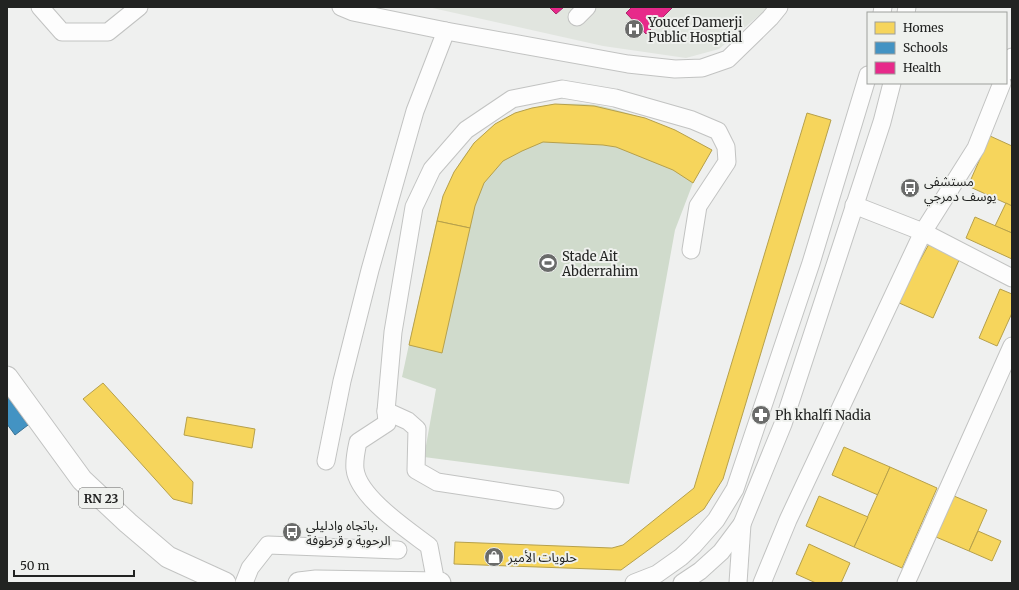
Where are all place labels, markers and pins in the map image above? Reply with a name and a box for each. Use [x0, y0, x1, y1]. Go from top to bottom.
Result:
place label: Youcef Damerji Public Hosptial [647, 14, 742, 46]
hospital icon: Youcef Damerji Public Hosptial [623, 18, 645, 40]
place label: مستشفى يوسف دمرجي [924, 173, 997, 207]
bus stop icon: مستشفى يوسف دمرجي [899, 177, 921, 199]
place label: Stade Ait Abderrahim [561, 248, 638, 280]
sports icon: Stade Ait Abderrahim [537, 252, 559, 274]
pharmacy icon: Ph khalfi Nadia [750, 404, 772, 426]
place label: Ph khalfi Nadia [775, 407, 871, 424]
place label: باتجاه وادليلي، الرحوية و قرطوفة [306, 517, 391, 549]
bus stop icon: باتجاه وادليلي، الرحوية و قرطوفة [281, 521, 303, 543]
shop icon: حلويات الأمير [483, 546, 505, 568]
place label: حلويات الأمير [507, 549, 577, 566]

